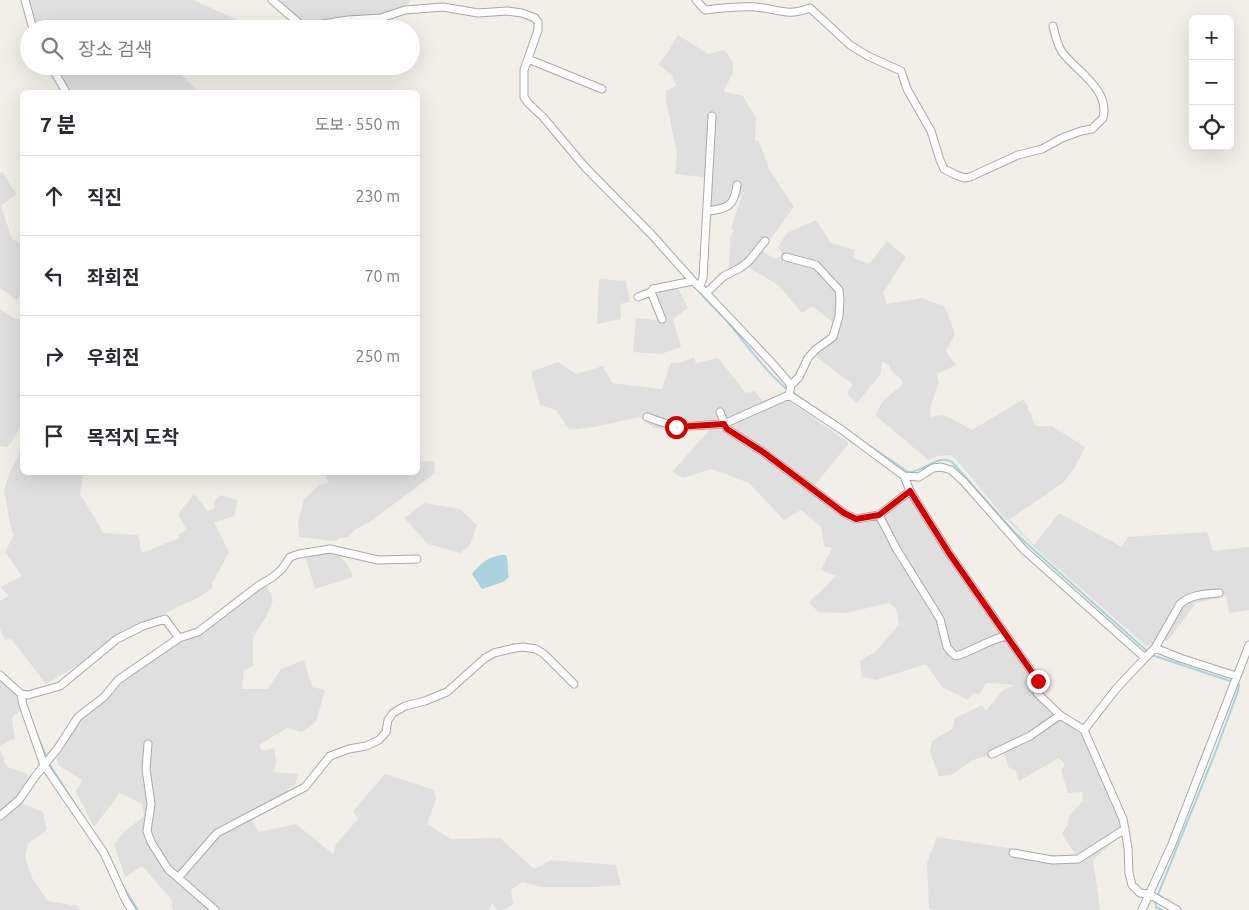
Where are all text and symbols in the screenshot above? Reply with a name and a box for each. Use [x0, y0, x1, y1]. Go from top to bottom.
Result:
map controls [1189, 15, 1234, 150]
button: + [1189, 15, 1234, 60]
search box [20, 20, 420, 75]
icon: search [38, 34, 66, 62]
text: 장소 검색 [78, 38, 152, 60]
button: − [1189, 60, 1234, 105]
button: locate [1189, 105, 1234, 150]
text: 7 분 [40, 112, 76, 136]
text: 도보 · 550 m [315, 115, 400, 133]
icon: ahead [40, 182, 68, 210]
text: 직진 [87, 186, 122, 208]
text: 230 m [355, 187, 400, 205]
icon: left [40, 262, 68, 290]
text: 좌회전 [87, 266, 139, 288]
text: 70 m [364, 267, 400, 285]
icon: right [40, 342, 68, 370]
text: 우회전 [87, 346, 139, 368]
text: 250 m [355, 347, 400, 365]
route start [665, 416, 688, 439]
icon: arrive [40, 422, 68, 450]
text: 목적지 도착 [87, 426, 179, 448]
route end [1027, 670, 1050, 693]

